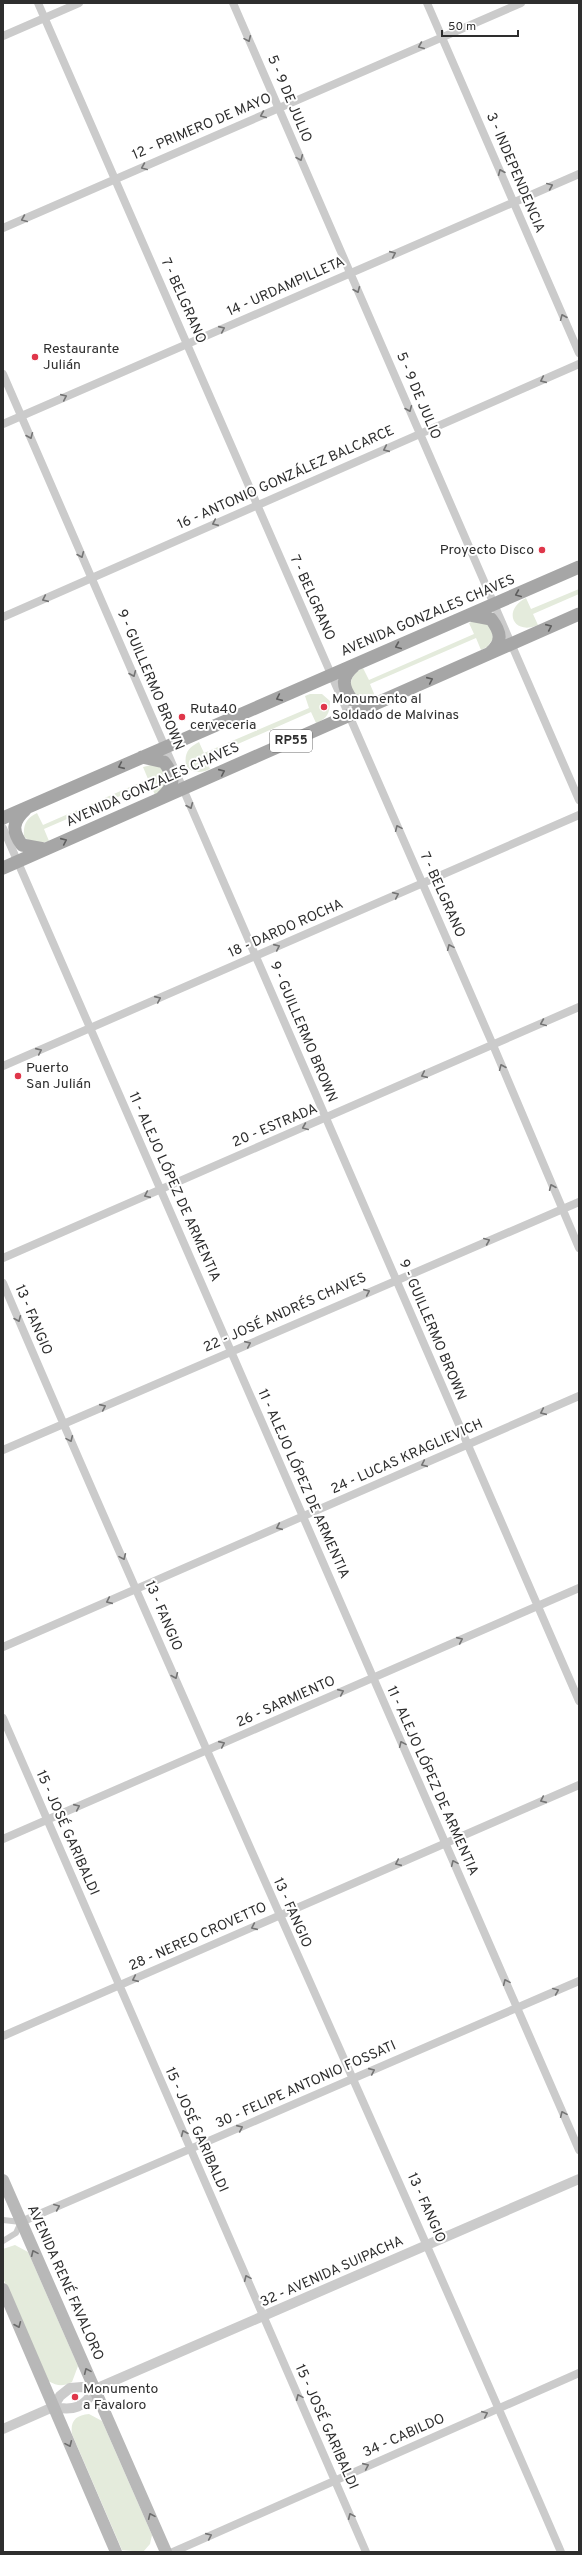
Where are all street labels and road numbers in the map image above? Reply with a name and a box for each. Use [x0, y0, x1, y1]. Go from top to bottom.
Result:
street label: 5 - 9 DE JULIO [263, 53, 315, 145]
street label: 12 - PRIMERO DE MAYO [130, 90, 274, 164]
street label: 3 - INDEPENDENCIA [482, 110, 548, 236]
street label: 14 - URDAMPILLETA [225, 253, 347, 321]
street label: 7 - BELGRANO [157, 256, 209, 346]
street label: 5 - 9 DE JULIO [392, 350, 444, 442]
street label: 16 - ANTONIO GONZÁLEZ BALCARCE [175, 421, 397, 534]
street label: 7 - BELGRANO [286, 553, 338, 643]
street label: AVENIDA GONZALES CHAVES [338, 571, 518, 661]
street label: 9 - GUILLERMO BROWN [113, 607, 187, 753]
road number: RP55 [270, 730, 312, 752]
street label: AVENIDA GONZALES CHAVES [64, 739, 242, 831]
street label: 7 - BELGRANO [416, 850, 468, 940]
street label: 18 - DARDO ROCHA [226, 896, 346, 962]
street label: 9 - GUILLERMO BROWN [266, 959, 340, 1105]
street label: 11 - ALEJO LÓPEZ DE ARMENTIA [124, 1089, 225, 1284]
street label: 20 - ESTRADA [230, 1100, 320, 1152]
street label: 9 - GUILLERMO BROWN [395, 1257, 469, 1403]
street label: 22 - JOSÉ ANDRÉS CHAVES [200, 1268, 369, 1357]
street label: 13 - FANGIO [11, 1282, 55, 1358]
street label: 11 - ALEJO LÓPEZ DE ARMENTIA [253, 1386, 354, 1581]
street label: 24 - LUCAS KRAGLIEVICH [328, 1416, 486, 1498]
street label: 13 - FANGIO [141, 1578, 185, 1654]
street label: 26 - SARMIENTO [234, 1673, 338, 1731]
street label: 11 - ALEJO LÓPEZ DE ARMENTIA [382, 1683, 483, 1878]
street label: 15 - JOSÉ GARIBALDI [32, 1767, 103, 1898]
street label: 13 - FANGIO [269, 1875, 315, 1951]
street label: 28 - NEREO CROVETTO [126, 1899, 270, 1975]
street label: 30 - FELIPE ANTONIO FOSSATI [213, 2037, 399, 2133]
street label: 15 - JOSÉ GARIBALDI [161, 2064, 232, 2195]
street label: 13 - FANGIO [403, 2170, 449, 2246]
street label: AVENIDA RENÉ FAVALORO [23, 2202, 108, 2363]
street label: 32 - AVENIDA SUIPACHA [258, 2233, 406, 2311]
street label: 15 - JOSÉ GARIBALDI [291, 2361, 362, 2492]
street label: 34 - CABILDO [360, 2410, 448, 2462]

